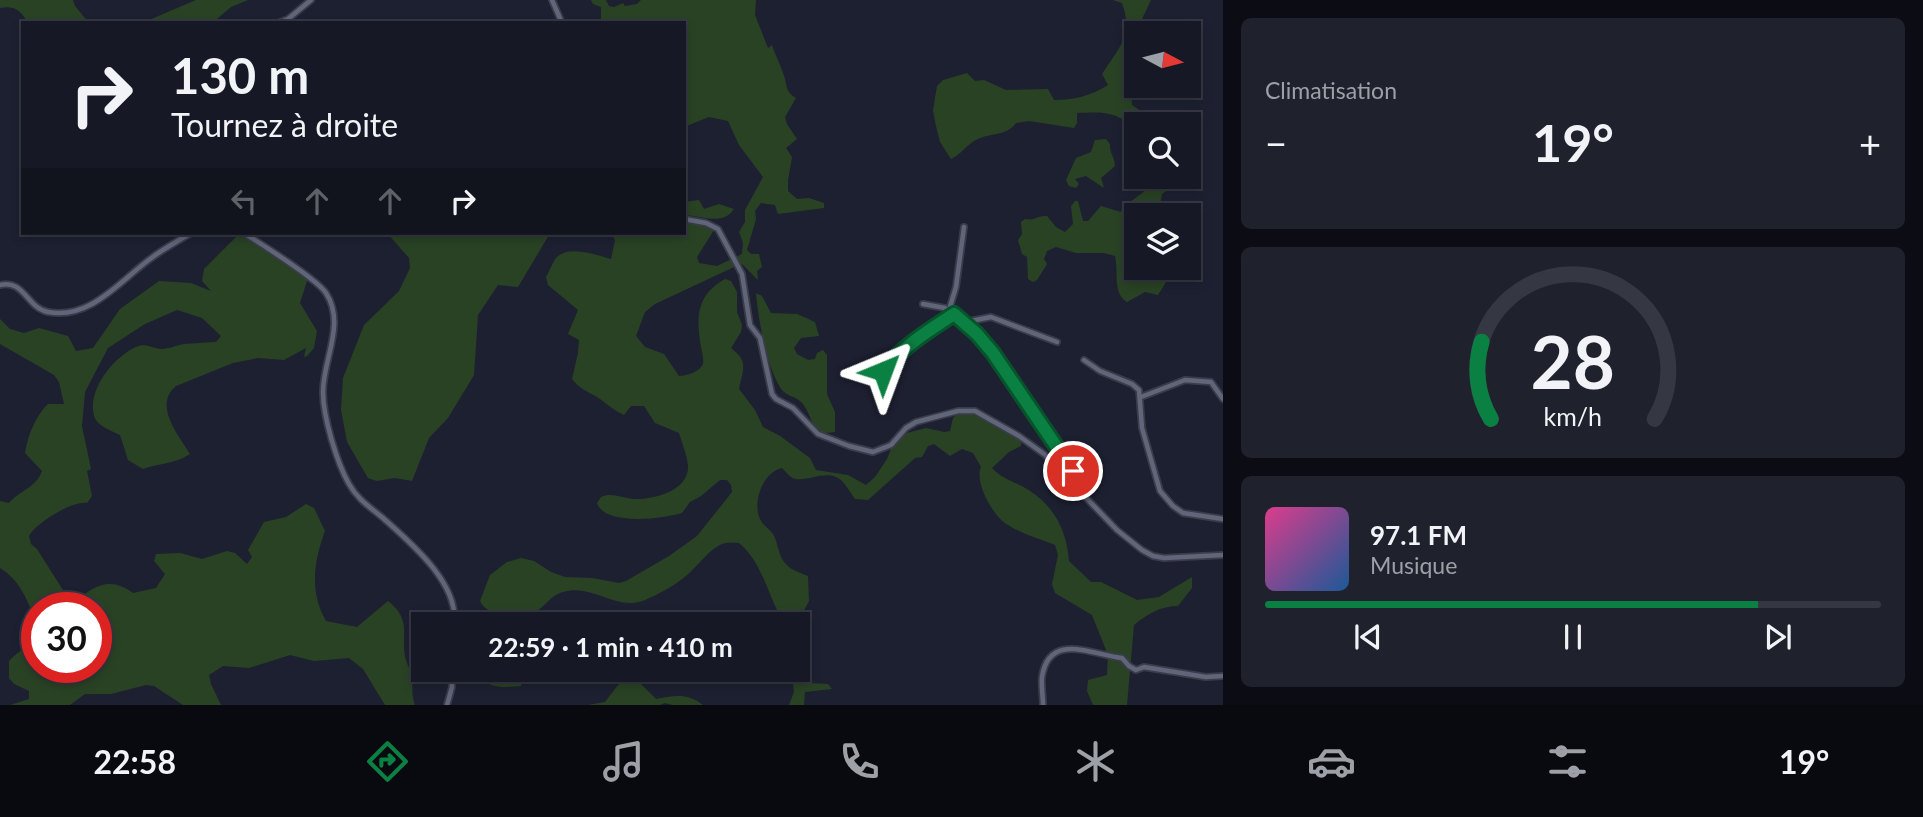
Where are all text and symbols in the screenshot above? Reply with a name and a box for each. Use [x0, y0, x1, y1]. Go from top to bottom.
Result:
north arrow [1124, 21, 1200, 98]
map controls [1124, 21, 1201, 280]
text: 130 m [171, 46, 309, 104]
icon: right [56, 49, 147, 140]
text: Climatisation [1265, 76, 1397, 104]
text: Tournez à droite [171, 105, 398, 144]
text: 19° [1532, 111, 1614, 173]
button: search [1124, 112, 1201, 189]
text: − [1265, 120, 1287, 166]
text: + [1859, 120, 1881, 166]
icon: left [225, 182, 263, 220]
icon: ahead [298, 182, 336, 220]
icon: ahead [371, 182, 409, 220]
icon: right [444, 182, 482, 220]
button: layers [1124, 203, 1201, 280]
text: 28 [1531, 317, 1615, 405]
position arrow [846, 334, 920, 408]
text: km/h [1544, 400, 1602, 430]
pin [1043, 441, 1103, 501]
icon: arrive [1054, 452, 1092, 490]
text: 97.1 FM [1370, 519, 1467, 551]
text: Musique [1370, 551, 1457, 579]
speed limit sign: 30 [21, 592, 112, 683]
icon: previous [1349, 618, 1387, 656]
icon: pause [1554, 618, 1592, 656]
icon: next [1759, 618, 1797, 656]
text: 22:59 · 1 min · 410 m [488, 631, 733, 663]
icon: directions [363, 737, 412, 786]
icon: music [599, 737, 648, 786]
icon: phone [835, 737, 884, 786]
icon: climate [1071, 737, 1120, 786]
icon: car [1307, 737, 1356, 786]
icon: filters [1543, 737, 1592, 786]
text: 22:58 [94, 742, 176, 781]
text: 19° [1779, 742, 1829, 781]

